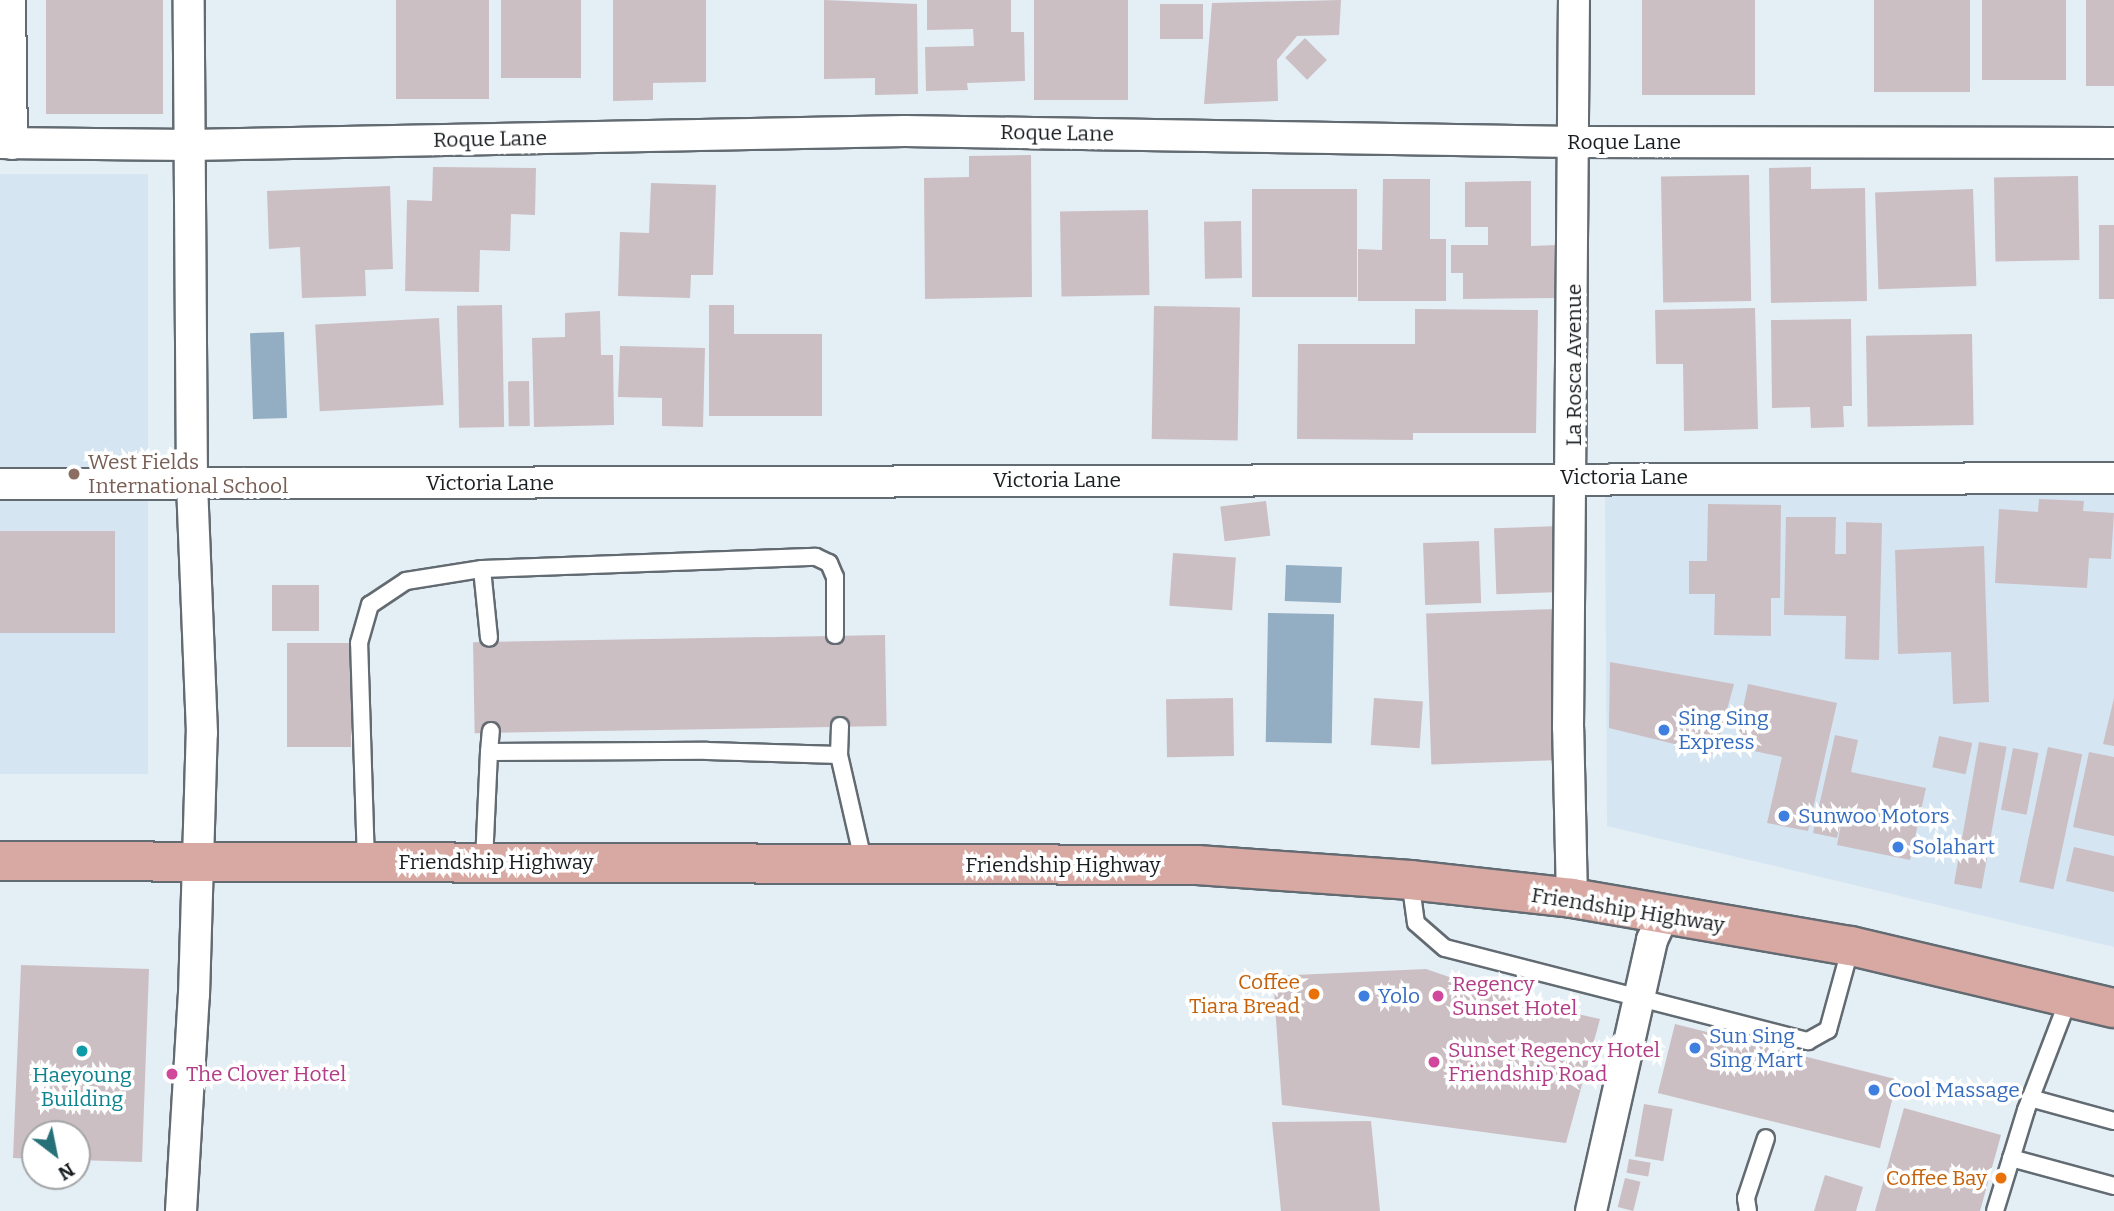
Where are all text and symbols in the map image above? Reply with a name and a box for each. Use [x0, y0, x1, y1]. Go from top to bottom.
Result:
street label: Roque Lane [1000, 119, 1114, 147]
street label: Roque Lane [433, 125, 547, 153]
street label: Roque Lane [1567, 129, 1681, 155]
street label: La Rosca Avenue [1561, 284, 1587, 446]
place label: West Fields International School [88, 449, 288, 499]
street label: Victoria Lane [1560, 464, 1688, 490]
marker: West Fields International School [66, 466, 82, 482]
street label: Victoria Lane [993, 467, 1121, 493]
street label: Victoria Lane [426, 470, 554, 496]
place label: Sing Sing Express [1678, 705, 1769, 755]
marker: Sing Sing Express [1656, 722, 1672, 738]
place label: Sunwoo Motors [1798, 803, 1950, 829]
marker: Sunwoo Motors [1776, 808, 1792, 824]
place label: Solahart [1912, 834, 1995, 860]
marker: Solahart [1890, 839, 1906, 855]
street label: Friendship Highway [398, 849, 594, 875]
street label: Friendship Highway [965, 852, 1161, 878]
street label: Friendship Highway [1530, 882, 1726, 938]
place label: Coffee Tiara Bread [1189, 969, 1300, 1019]
place label: Regency Sunset Hotel [1452, 971, 1577, 1021]
place label: Yolo [1378, 983, 1420, 1009]
marker: Coffee Tiara Bread [1306, 986, 1322, 1002]
marker: Yolo [1356, 988, 1372, 1004]
marker: Regency Sunset Hotel [1430, 988, 1446, 1004]
place label: Sun Sing Sing Mart [1709, 1023, 1803, 1073]
place label: Sunset Regency Hotel Friendship Road [1448, 1037, 1660, 1087]
marker: Sun Sing Sing Mart [1687, 1040, 1703, 1056]
marker: Haeyoung Building [74, 1043, 90, 1059]
marker: Sunset Regency Hotel Friendship Road [1426, 1054, 1442, 1070]
place label: The Clover Hotel [186, 1061, 346, 1087]
place label: Haeyoung Building [32, 1062, 132, 1112]
marker: The Clover Hotel [164, 1066, 180, 1082]
place label: Cool Massage [1888, 1077, 2020, 1103]
marker: Cool Massage [1866, 1082, 1882, 1098]
north arrow [21, 1120, 91, 1190]
text: N [54, 1158, 79, 1185]
place label: Coffee Bay [1886, 1165, 1987, 1191]
marker: Coffee Bay [1993, 1170, 2009, 1186]

